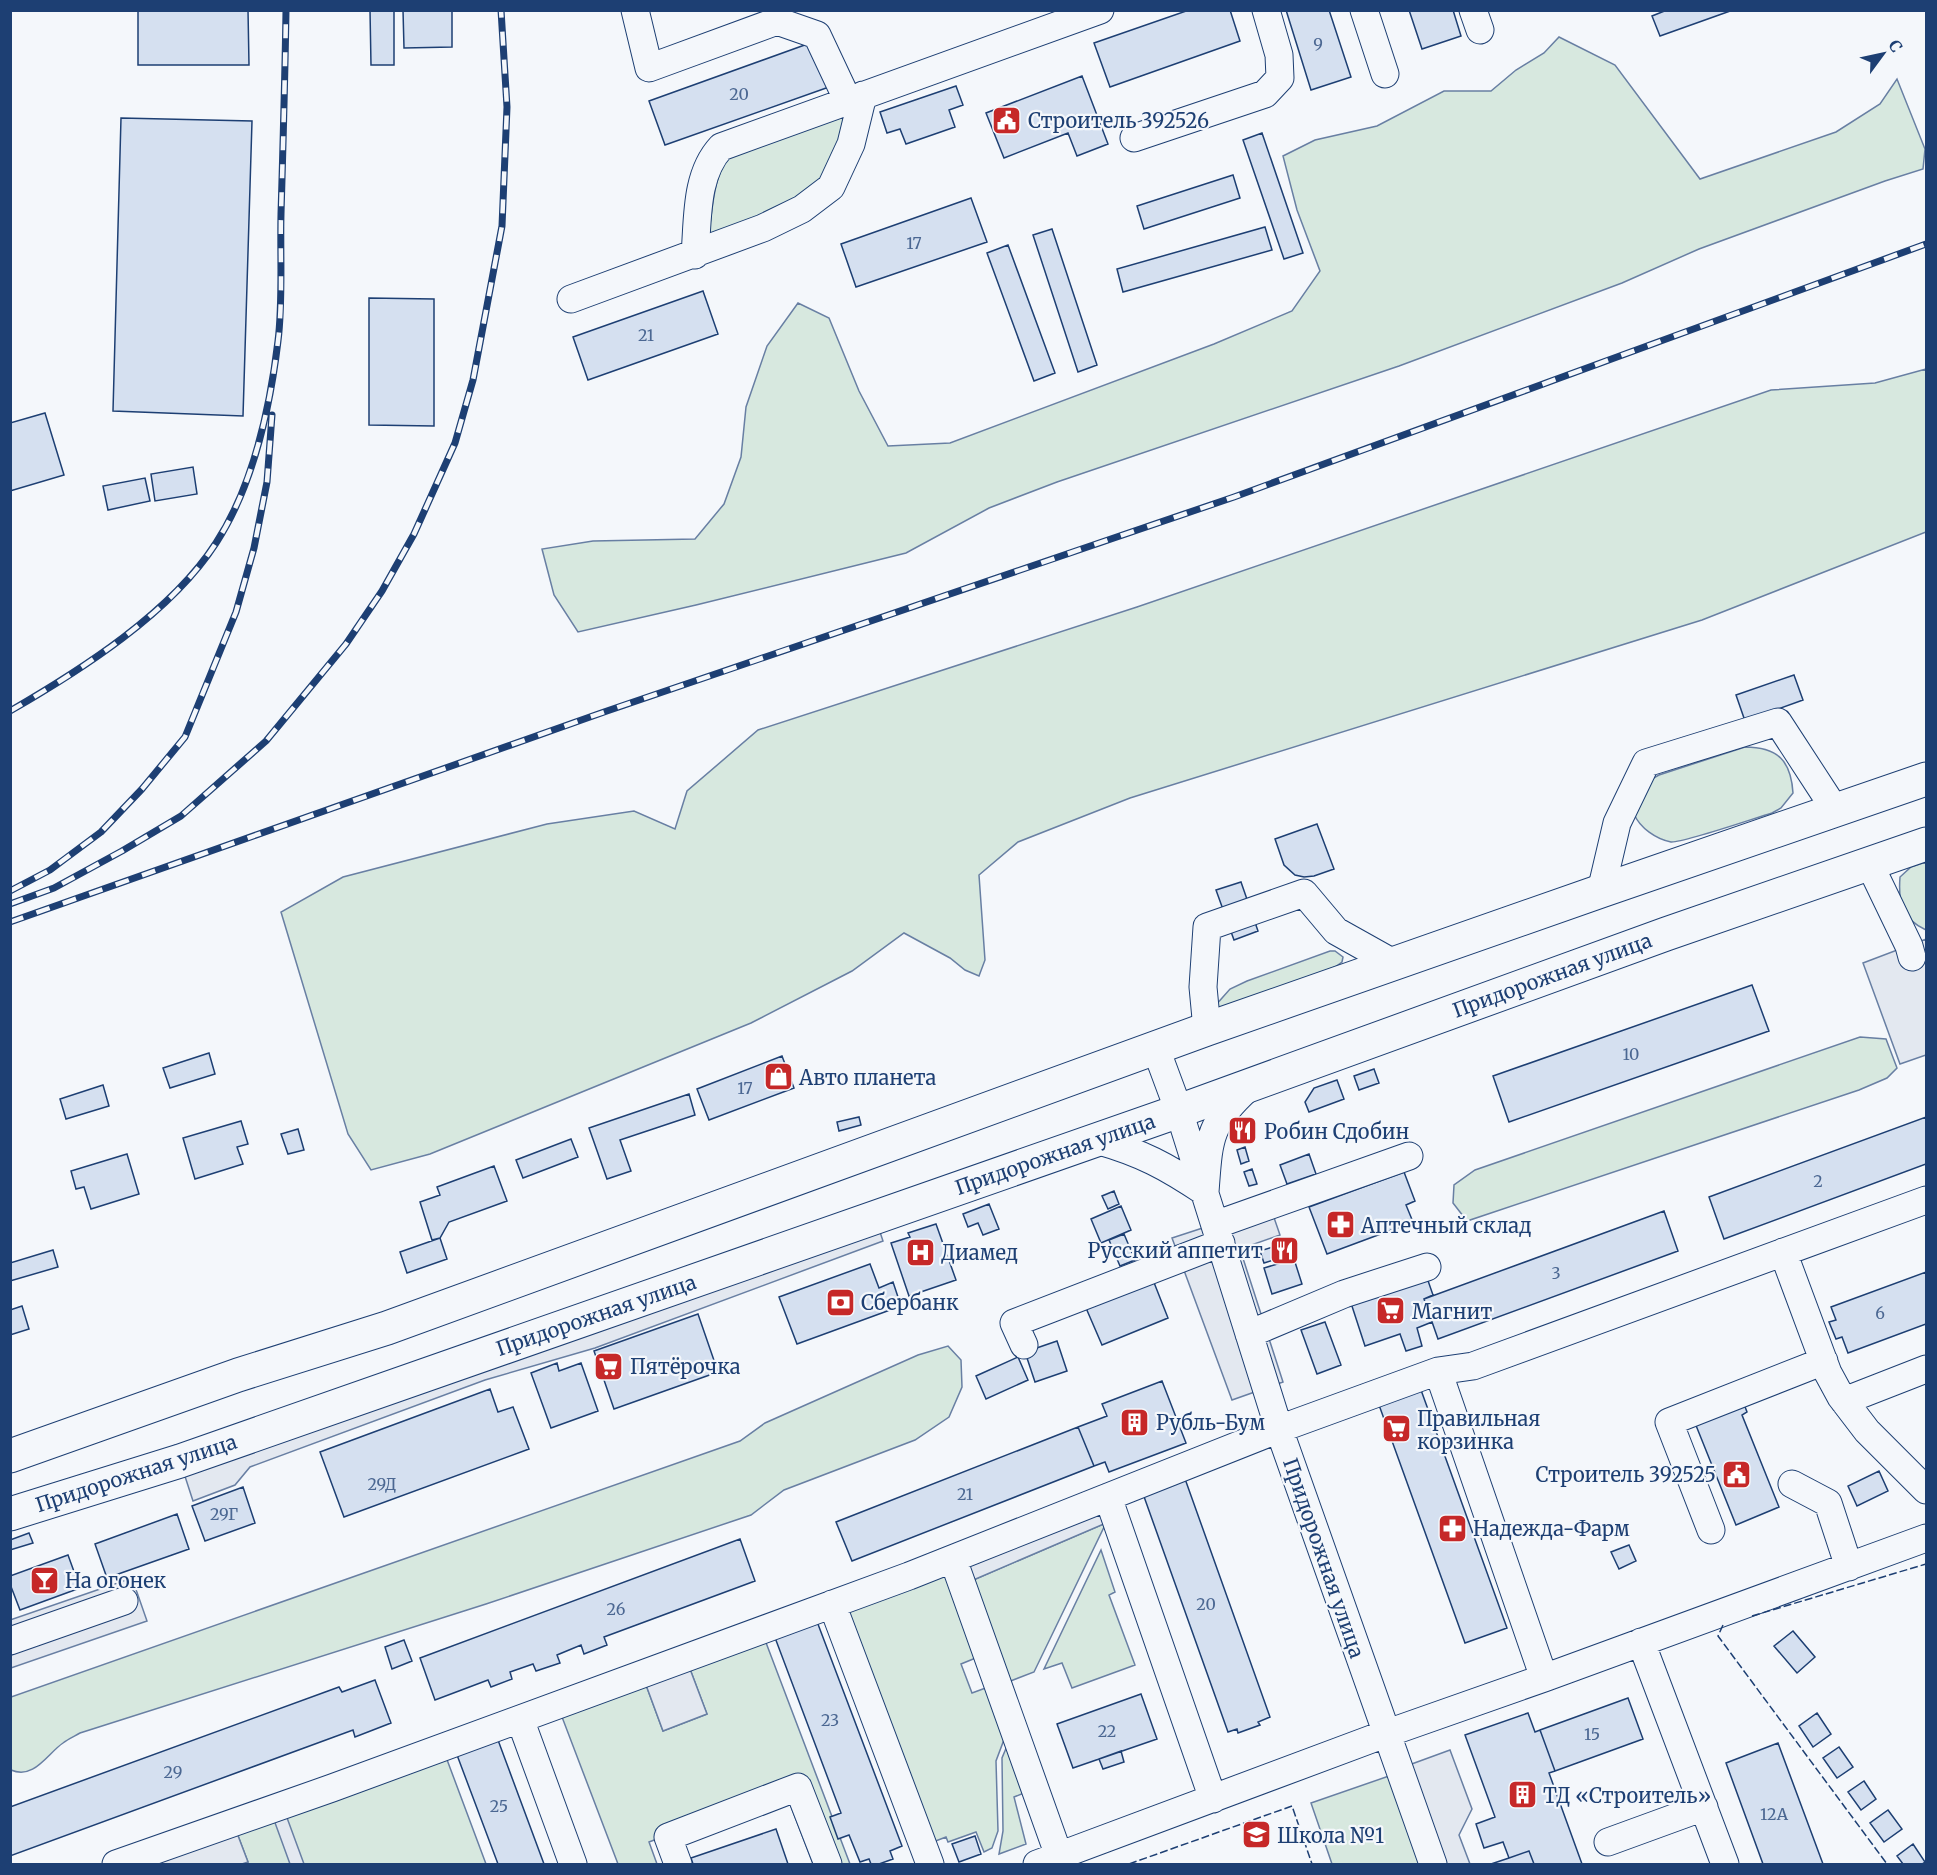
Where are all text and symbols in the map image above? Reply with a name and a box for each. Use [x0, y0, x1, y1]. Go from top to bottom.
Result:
north arrow [1853, 24, 1913, 84]
house number: 9 [1313, 34, 1323, 54]
text: С [1884, 36, 1907, 56]
house number: 20 [729, 84, 749, 104]
public building icon: Строитель 392526 [991, 104, 1023, 136]
place label: Строитель 392526 [1028, 108, 1209, 133]
house number: 17 [906, 233, 922, 253]
house number: 21 [638, 325, 654, 345]
street label: Придорожная улица [1449, 927, 1655, 1023]
house number: 10 [1623, 1044, 1639, 1064]
shop icon: Авто планета [762, 1061, 794, 1093]
place label: Авто планета [798, 1065, 936, 1090]
house number: 17 [737, 1078, 753, 1098]
street label: Придорожная улица [952, 1108, 1159, 1200]
restaurant icon: Робин Сдобин [1227, 1115, 1259, 1147]
place label: Робин Сдобин [1264, 1119, 1409, 1144]
house number: 2 [1813, 1171, 1823, 1191]
pharmacy icon: Аптечный склад [1324, 1209, 1356, 1241]
place label: Аптечный склад [1360, 1213, 1532, 1238]
restaurant icon: Русский аппетит [1268, 1234, 1300, 1266]
hospital icon: Диамед [904, 1236, 936, 1268]
place label: Русский аппетит [1087, 1238, 1263, 1263]
place label: Диамед [941, 1240, 1018, 1265]
house number: 3 [1551, 1263, 1561, 1283]
street label: Придорожная улица [493, 1269, 700, 1361]
bank icon: Сбербанк [824, 1286, 856, 1318]
place label: Сбербанк [861, 1290, 959, 1315]
supermarket icon: Магнит [1375, 1295, 1407, 1327]
place label: Магнит [1412, 1299, 1492, 1324]
house number: 6 [1875, 1303, 1885, 1323]
supermarket icon: Пятёрочка [593, 1350, 625, 1382]
place label: Пятёрочка [630, 1354, 741, 1379]
building icon: Рубль-Бум [1119, 1406, 1151, 1438]
place label: Правильная корзинка [1417, 1406, 1541, 1454]
place label: Рубль-Бум [1156, 1410, 1265, 1435]
supermarket icon: Правильная корзинка [1380, 1413, 1412, 1445]
street label: Придорожная улица [32, 1429, 240, 1517]
street label: Придорожная улица [1278, 1455, 1370, 1662]
public building icon: Строитель 392525 [1721, 1458, 1753, 1490]
place label: Строитель 392525 [1536, 1462, 1716, 1487]
house number: 29Д [367, 1474, 397, 1494]
house number: 21 [957, 1484, 973, 1504]
house number: 29Г [210, 1504, 238, 1524]
pharmacy icon: Надежда-Фарм [1436, 1512, 1468, 1544]
place label: Надежда-Фарм [1473, 1516, 1630, 1541]
bar icon: На огонек [28, 1564, 60, 1596]
place label: На огонек [65, 1568, 167, 1593]
house number: 20 [1196, 1594, 1216, 1614]
house number: 26 [607, 1599, 626, 1619]
house number: 23 [821, 1710, 839, 1730]
house number: 22 [1098, 1721, 1116, 1741]
house number: 15 [1584, 1724, 1600, 1744]
house number: 29 [164, 1762, 182, 1782]
building icon: ТД «Строитель» [1506, 1779, 1538, 1811]
place label: ТД «Строитель» [1543, 1783, 1711, 1808]
house number: 25 [490, 1796, 508, 1816]
house number: 12А [1760, 1804, 1789, 1824]
school or university icon: Школа №1 [1240, 1819, 1272, 1851]
place label: Школа №1 [1277, 1823, 1384, 1848]

